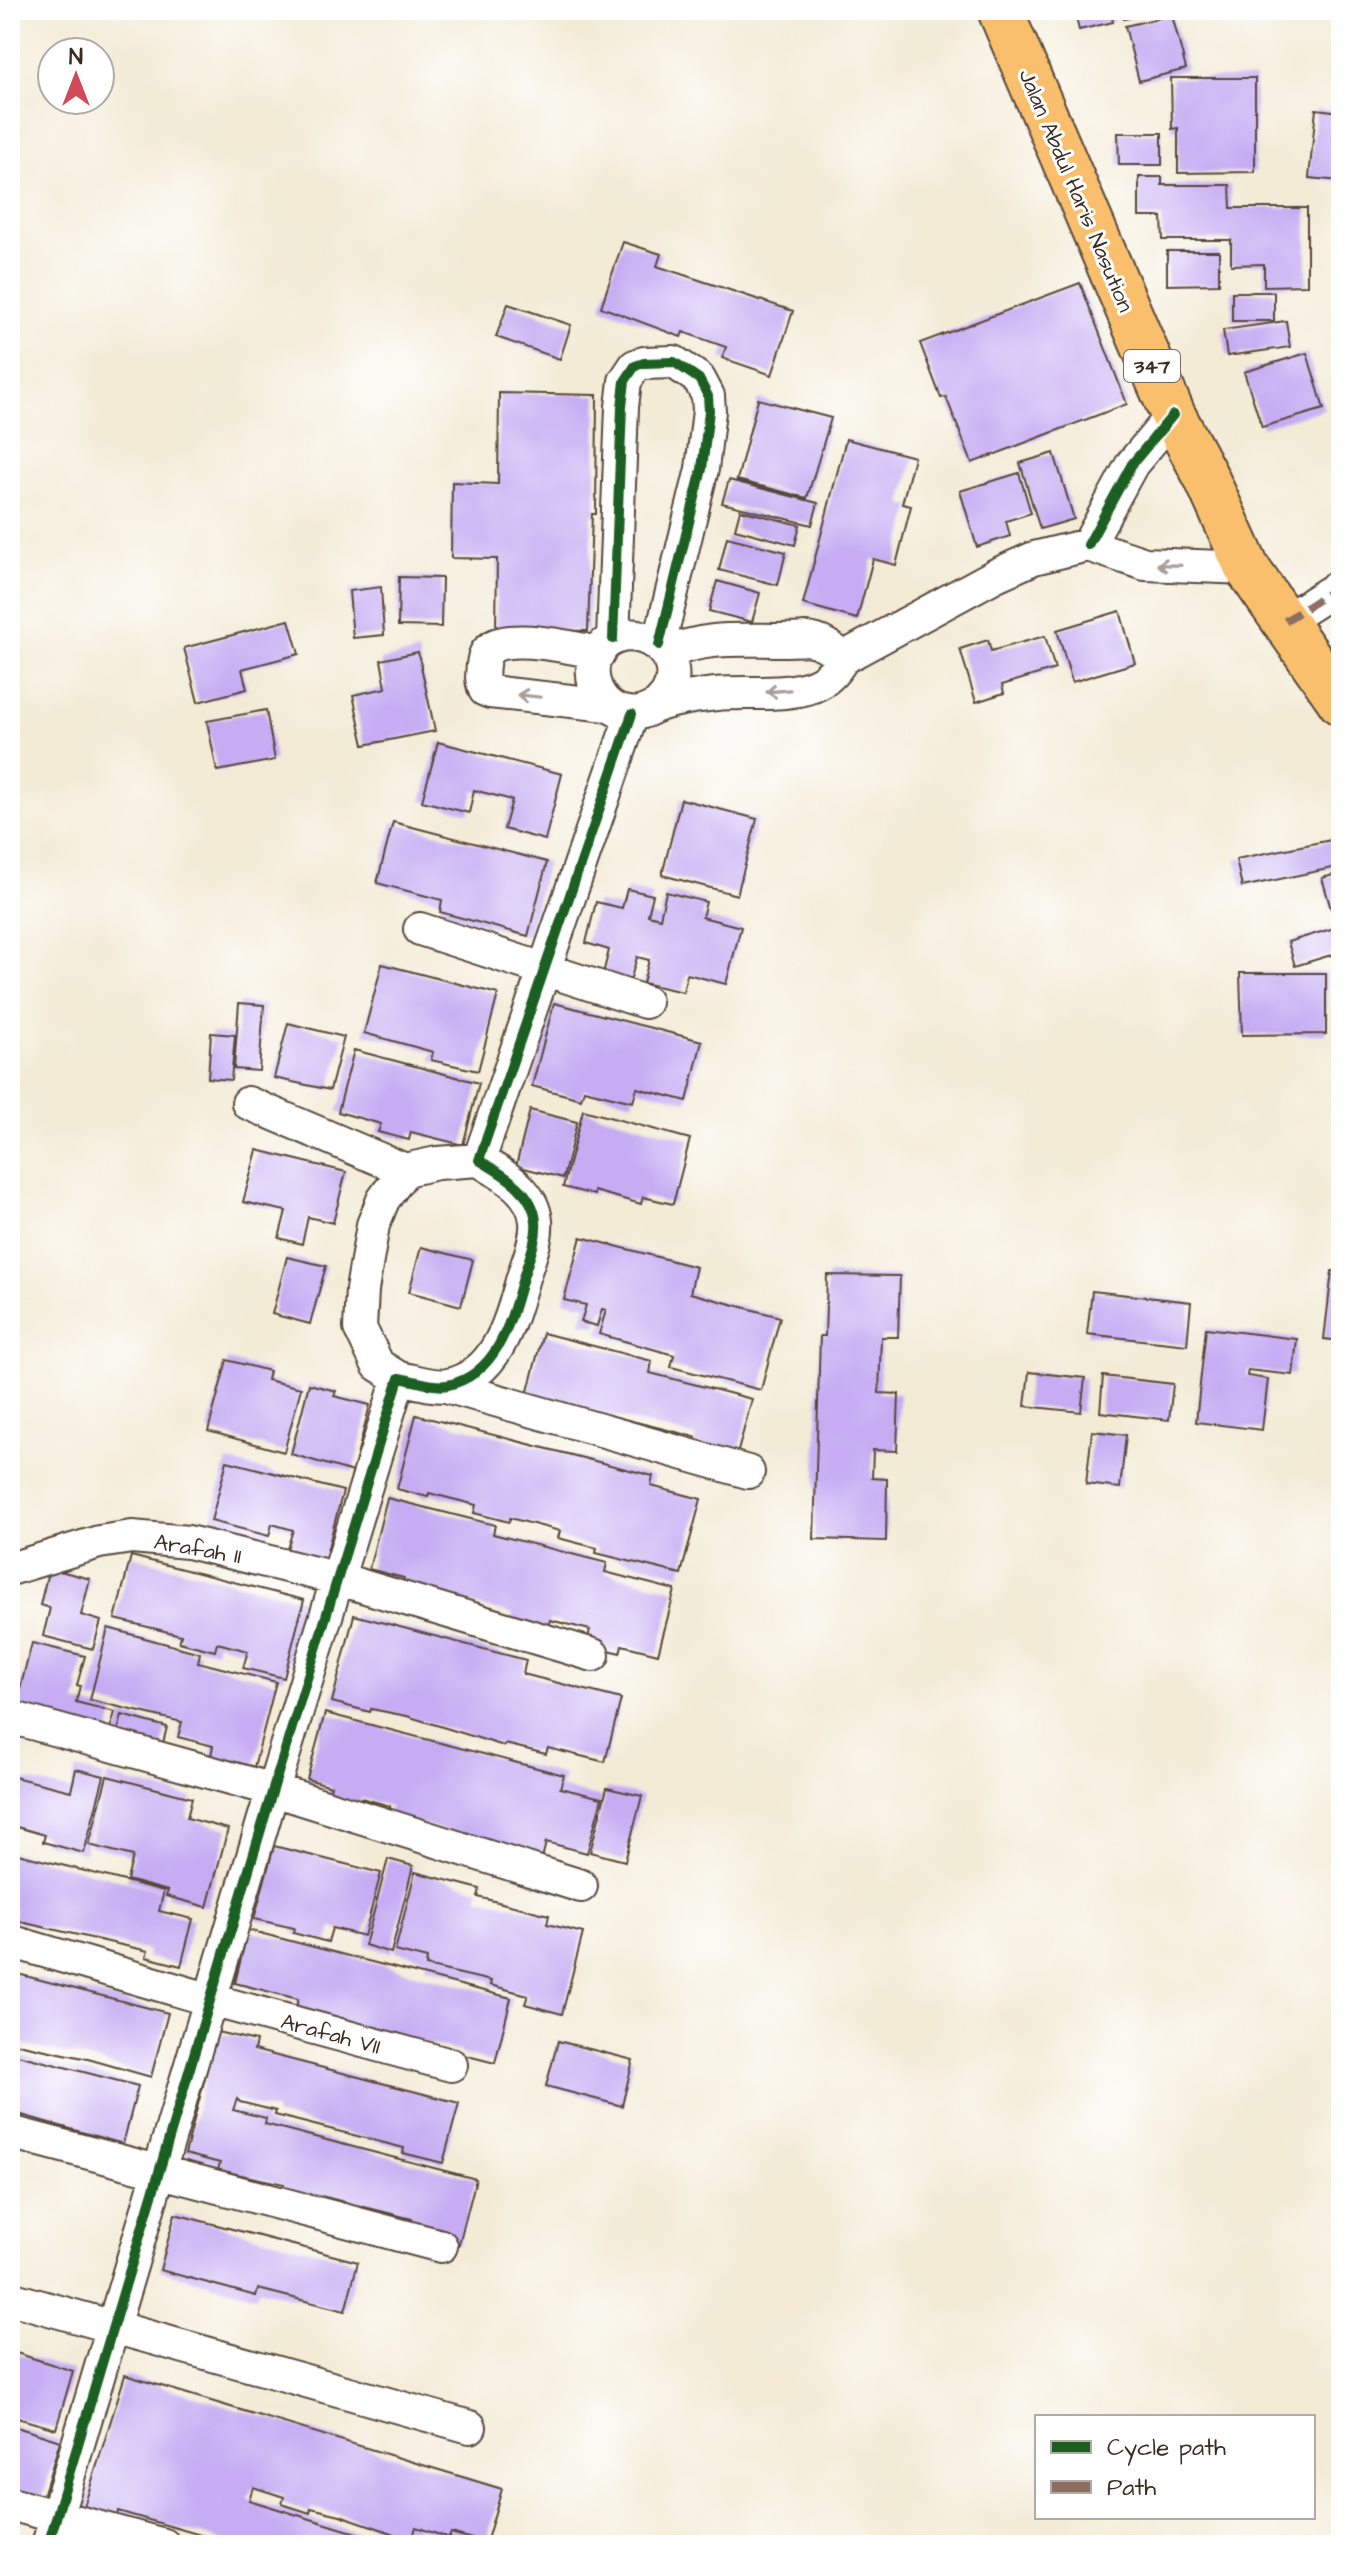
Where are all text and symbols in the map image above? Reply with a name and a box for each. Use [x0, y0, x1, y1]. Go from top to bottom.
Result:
north arrow [36, 36, 116, 116]
text: N [69, 42, 83, 73]
street label: Jalan Abdul Haris Nasution [1010, 64, 1141, 317]
road number: 347 [1124, 350, 1180, 382]
one-way arrow [1156, 557, 1183, 572]
one-way arrow [765, 684, 792, 699]
one-way arrow [516, 689, 543, 704]
street label: Arafah II [152, 1527, 244, 1572]
street label: Arafah VII [277, 2006, 384, 2063]
legend [1035, 2415, 1315, 2519]
text: Cycle path [1107, 2431, 1226, 2466]
text: Path [1107, 2471, 1156, 2505]

